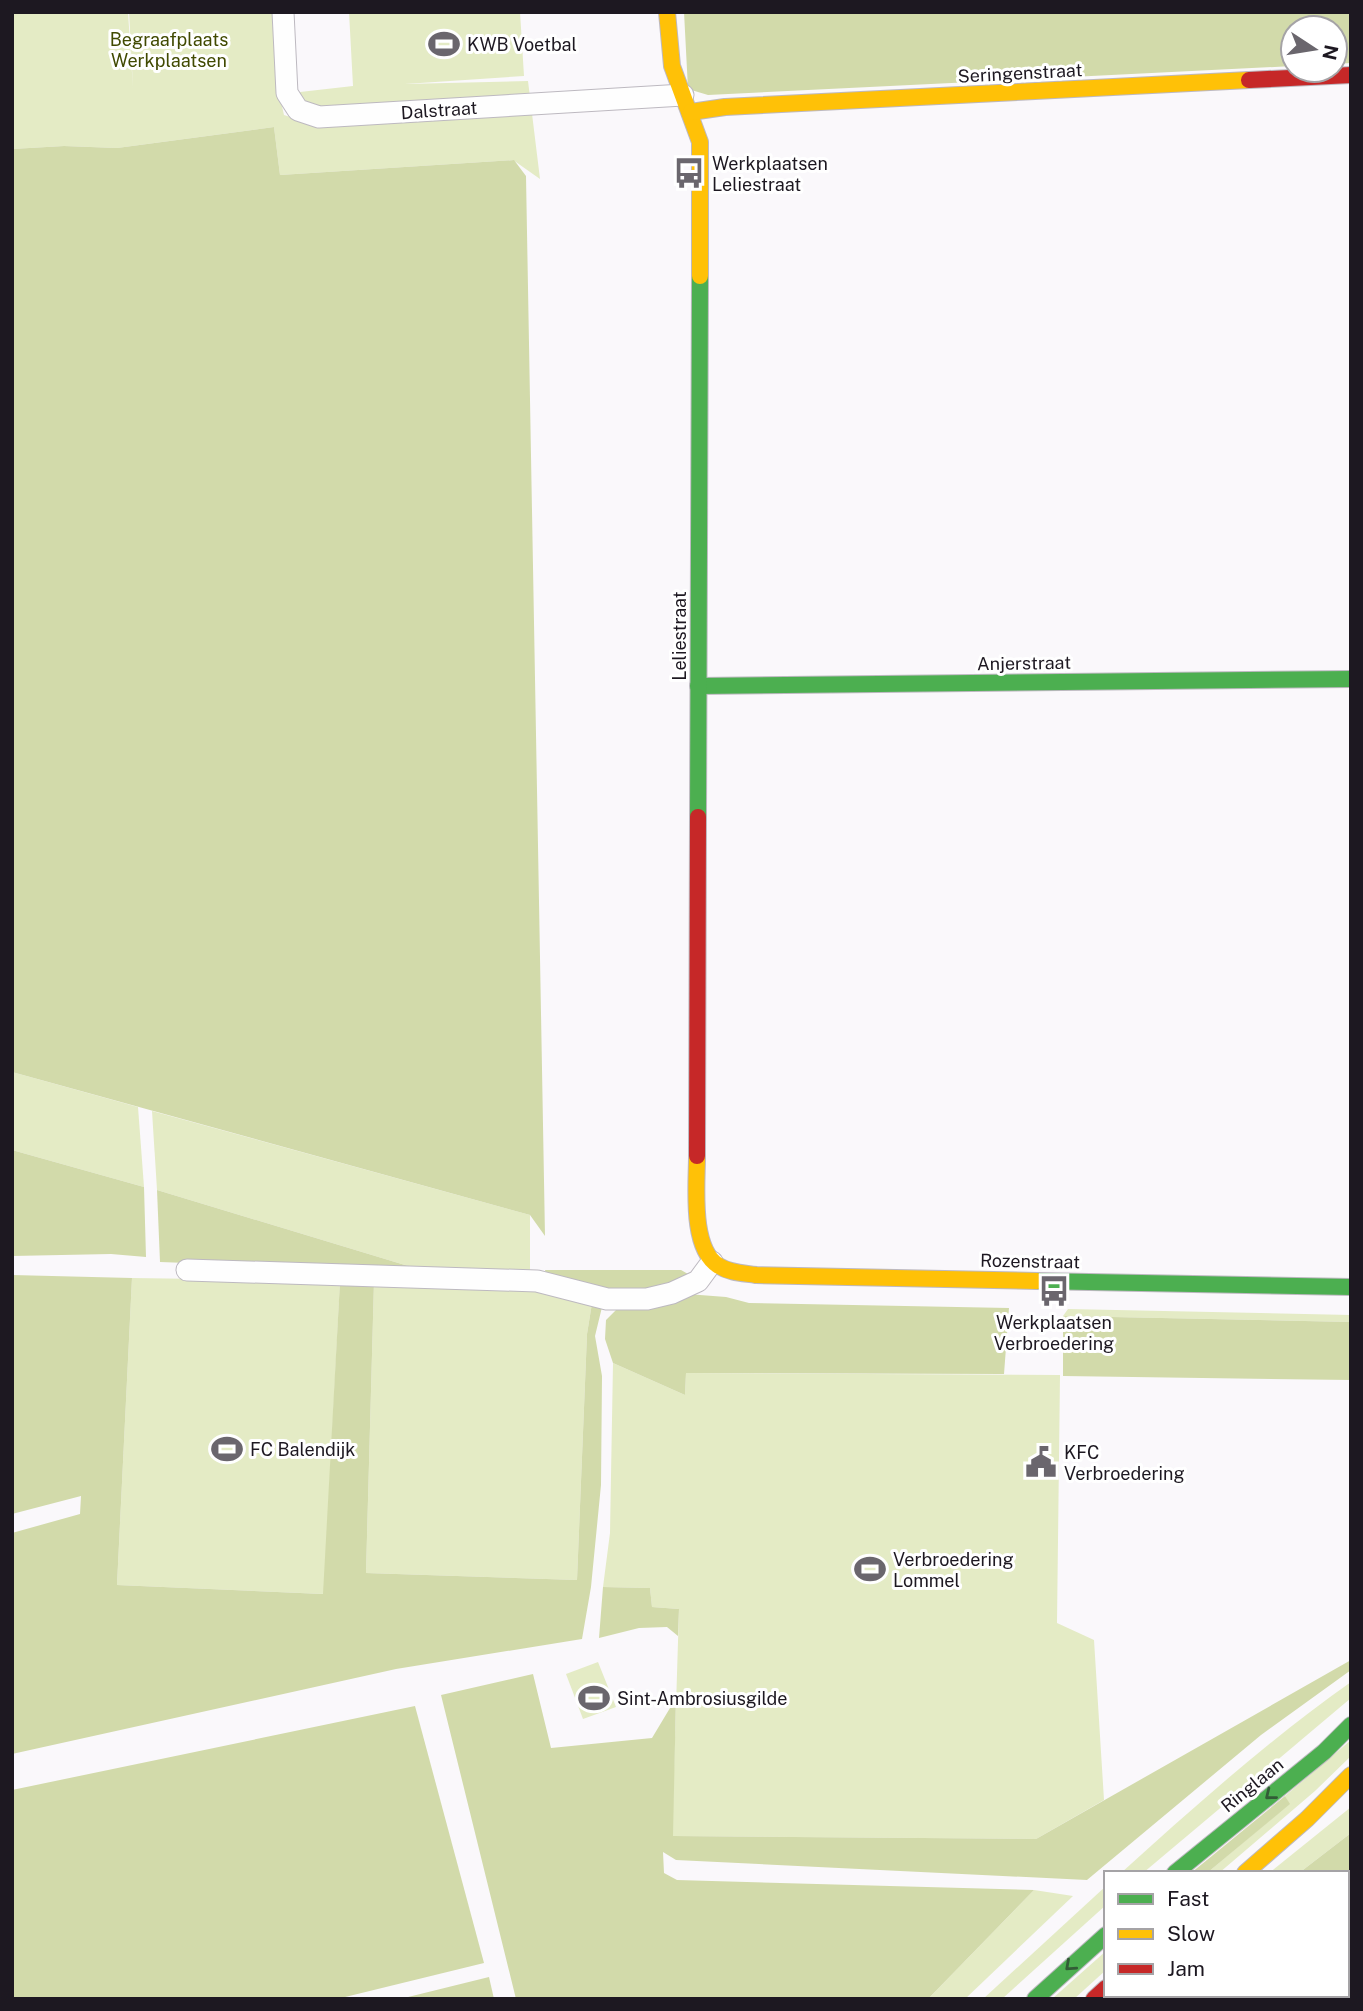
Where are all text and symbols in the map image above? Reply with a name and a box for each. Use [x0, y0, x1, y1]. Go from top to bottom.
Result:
north arrow [1279, 14, 1349, 84]
sports icon: KWB Voetbal [427, 27, 461, 61]
park label: Begraafplaats Werkplaatsen [110, 29, 228, 71]
place label: KWB Voetbal [467, 34, 577, 55]
text: N [1318, 43, 1343, 62]
street label: Seringenstraat [957, 59, 1083, 87]
street label: Dalstraat [400, 97, 478, 123]
place label: Werkplaatsen Leliestraat [712, 153, 828, 195]
bus stop icon: Werkplaatsen Leliestraat [672, 156, 706, 190]
street label: Leliestraat [669, 591, 690, 681]
street label: Anjerstraat [977, 652, 1071, 674]
street label: Rozenstraat [980, 1250, 1080, 1272]
bus stop icon: Werkplaatsen Verbroedering [1037, 1274, 1071, 1308]
place label: Werkplaatsen Verbroedering [994, 1312, 1114, 1354]
sports icon: FC Balendijk [210, 1432, 244, 1466]
place label: FC Balendijk [250, 1439, 355, 1460]
place label: KFC Verbroedering [1064, 1442, 1185, 1484]
public building icon: KFC Verbroedering [1024, 1445, 1058, 1479]
place label: Verbroedering Lommel [893, 1549, 1014, 1591]
sports icon: Verbroedering Lommel [853, 1552, 887, 1586]
sports icon: Sint-Ambrosiusgilde [577, 1681, 611, 1715]
place label: Sint-Ambrosiusgilde [617, 1688, 787, 1709]
street label: Ringlaan [1217, 1754, 1287, 1816]
one-way arrow [1266, 1787, 1279, 1799]
legend [1104, 1871, 1349, 1997]
text: Fast [1167, 1886, 1209, 1911]
text: Slow [1167, 1921, 1215, 1946]
text: Jam [1167, 1956, 1205, 1981]
one-way arrow [1065, 1958, 1078, 1971]

